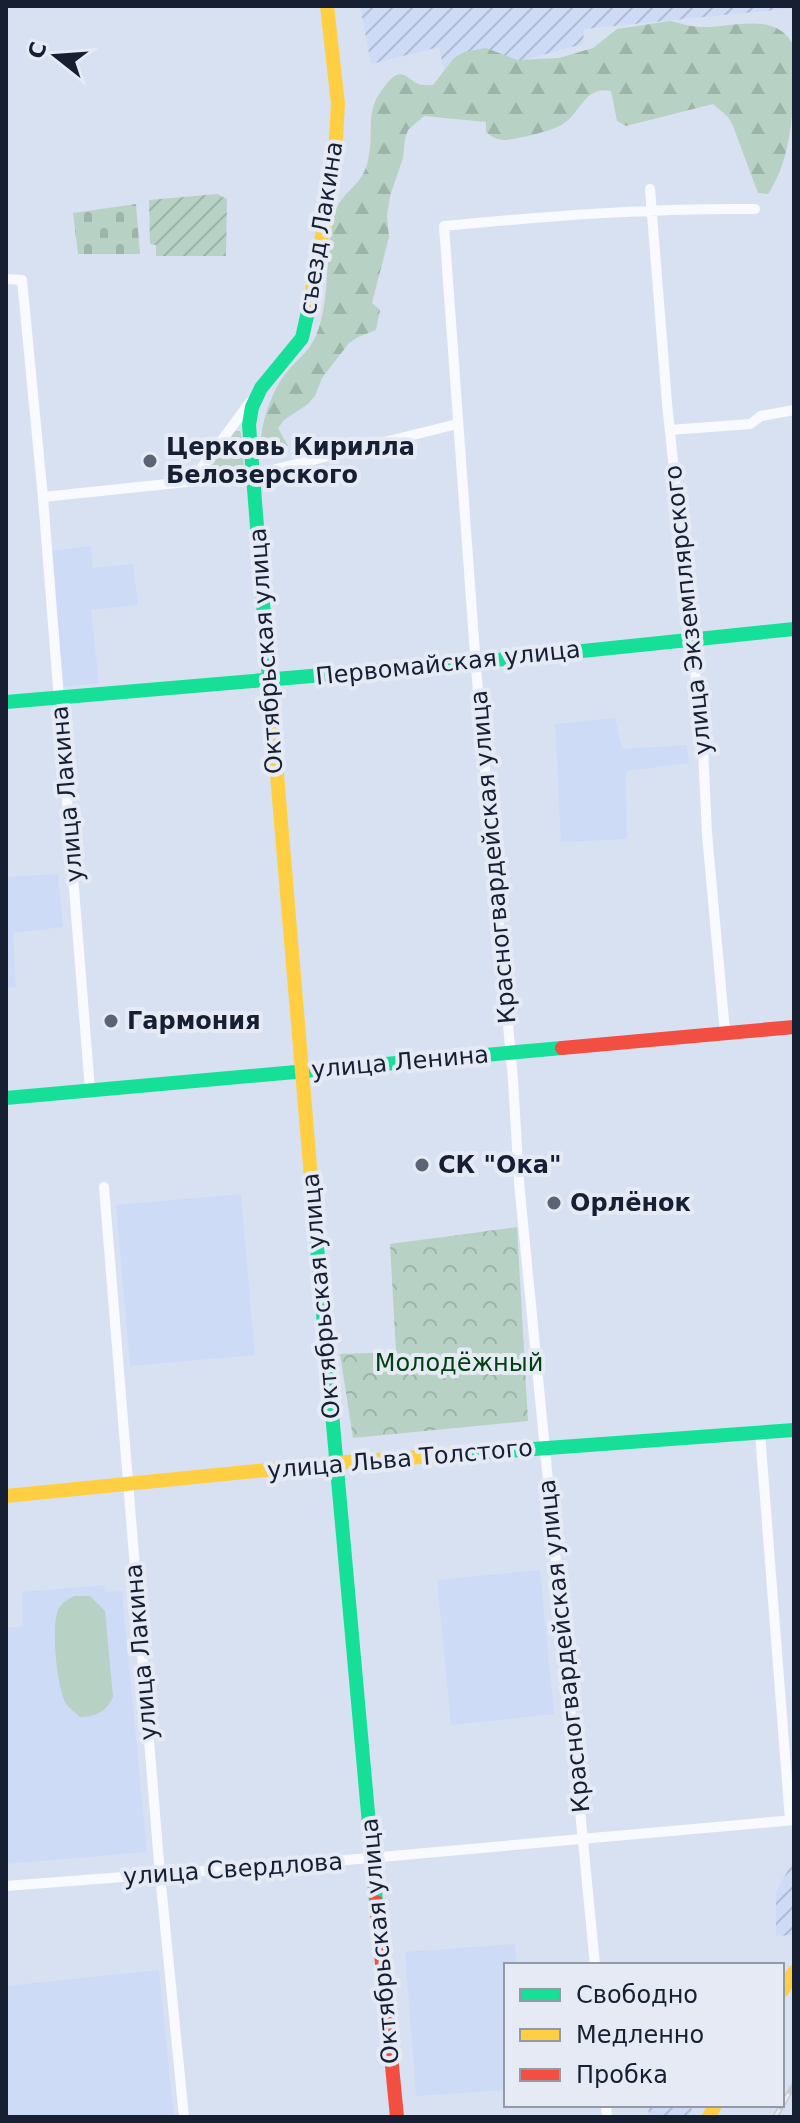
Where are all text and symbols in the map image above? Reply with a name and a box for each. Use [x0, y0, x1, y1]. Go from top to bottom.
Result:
north arrow [16, 16, 96, 96]
text: С [23, 39, 52, 62]
street label: съезд Лакина [293, 139, 349, 317]
place label: Церковь Кирилла Белозерского [166, 433, 415, 489]
marker: Церковь Кирилла Белозерского [141, 452, 159, 470]
street label: улица Экземплярского [659, 464, 717, 756]
street label: Октябрьская улица [243, 527, 289, 775]
street label: Первомайская улица [314, 635, 582, 691]
street label: Красногвардейская улица [464, 689, 522, 1025]
street label: улица Лакина [45, 705, 89, 883]
place label: Гармония [127, 1007, 261, 1035]
marker: Гармония [102, 1012, 120, 1030]
street label: улица Ленина [310, 1040, 490, 1084]
place label: СК "Ока" [438, 1151, 561, 1179]
marker: СК "Ока" [413, 1156, 431, 1174]
street label: Октябрьская улица [296, 1172, 346, 1420]
place label: Орлёнок [570, 1189, 691, 1217]
marker: Орлёнок [545, 1194, 563, 1212]
park label: Молодёжный [375, 1349, 543, 1377]
street label: улица Льва Толстого [266, 1433, 534, 1485]
street label: Красногвардейская улица [533, 1478, 595, 1814]
street label: улица Лакина [119, 1563, 163, 1741]
street label: Октябрьская улица [355, 1817, 405, 2065]
street label: улица Свердлова [122, 1847, 344, 1891]
legend [504, 1963, 784, 2107]
text: Свободно [576, 1981, 698, 2009]
text: Медленно [576, 2021, 704, 2049]
text: Пробка [576, 2061, 668, 2089]

